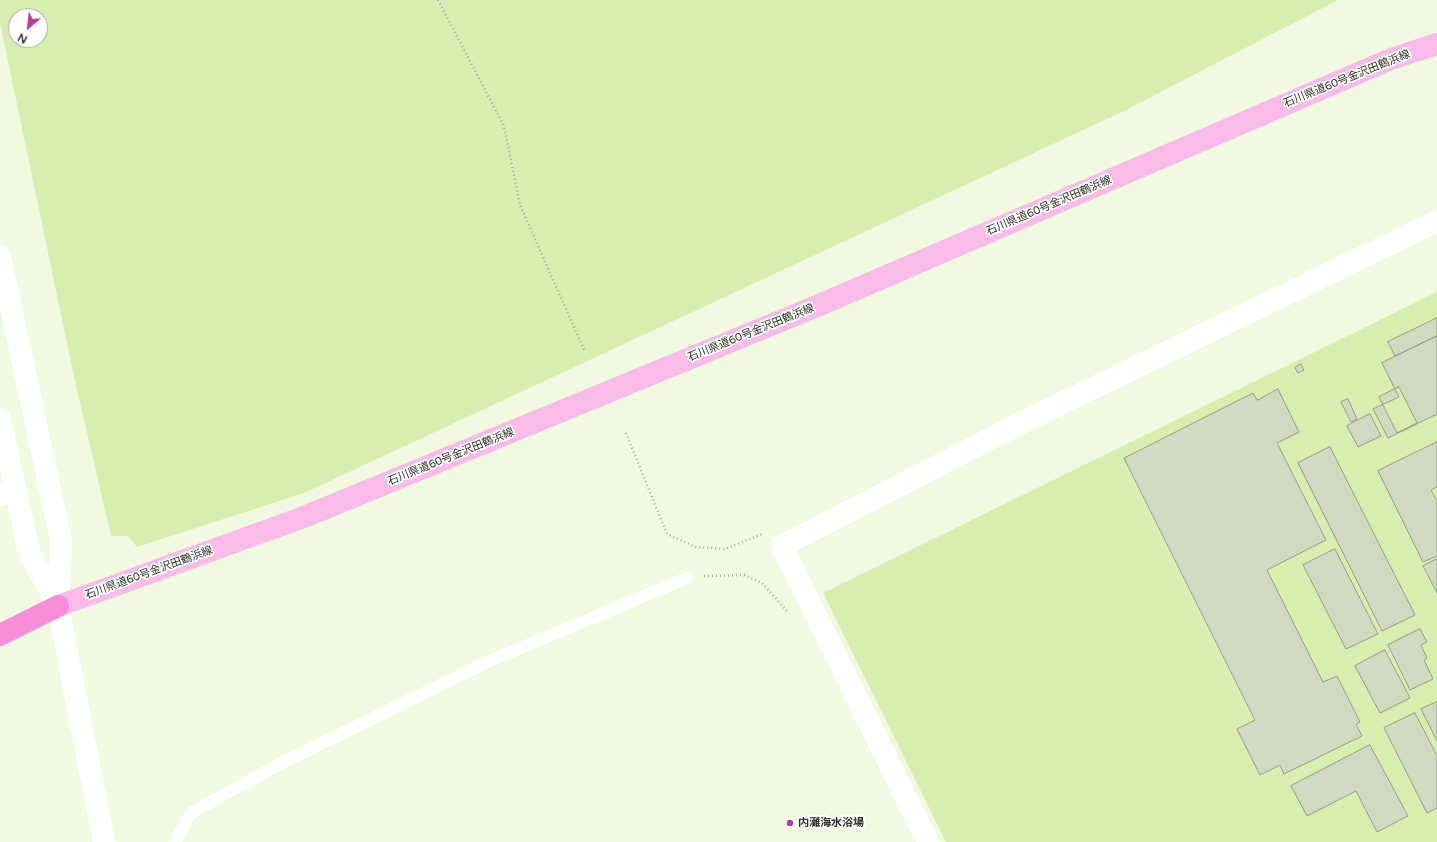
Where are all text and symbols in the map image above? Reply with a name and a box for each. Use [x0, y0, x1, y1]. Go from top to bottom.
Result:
north arrow [8, 8, 48, 48]
text: N [16, 30, 30, 46]
street label: 石川県道60号金沢田鶴浜線 [1282, 48, 1412, 110]
street label: 石川県道60号金沢田鶴浜線 [984, 174, 1114, 238]
street label: 石川県道60号金沢田鶴浜線 [686, 302, 816, 364]
street label: 石川県道60号金沢田鶴浜線 [386, 426, 516, 488]
street label: 石川県道60号金沢田鶴浜線 [83, 544, 215, 602]
place label: 内灘海水浴場 [798, 816, 864, 830]
marker: 内灘海水浴場 [785, 818, 795, 828]

